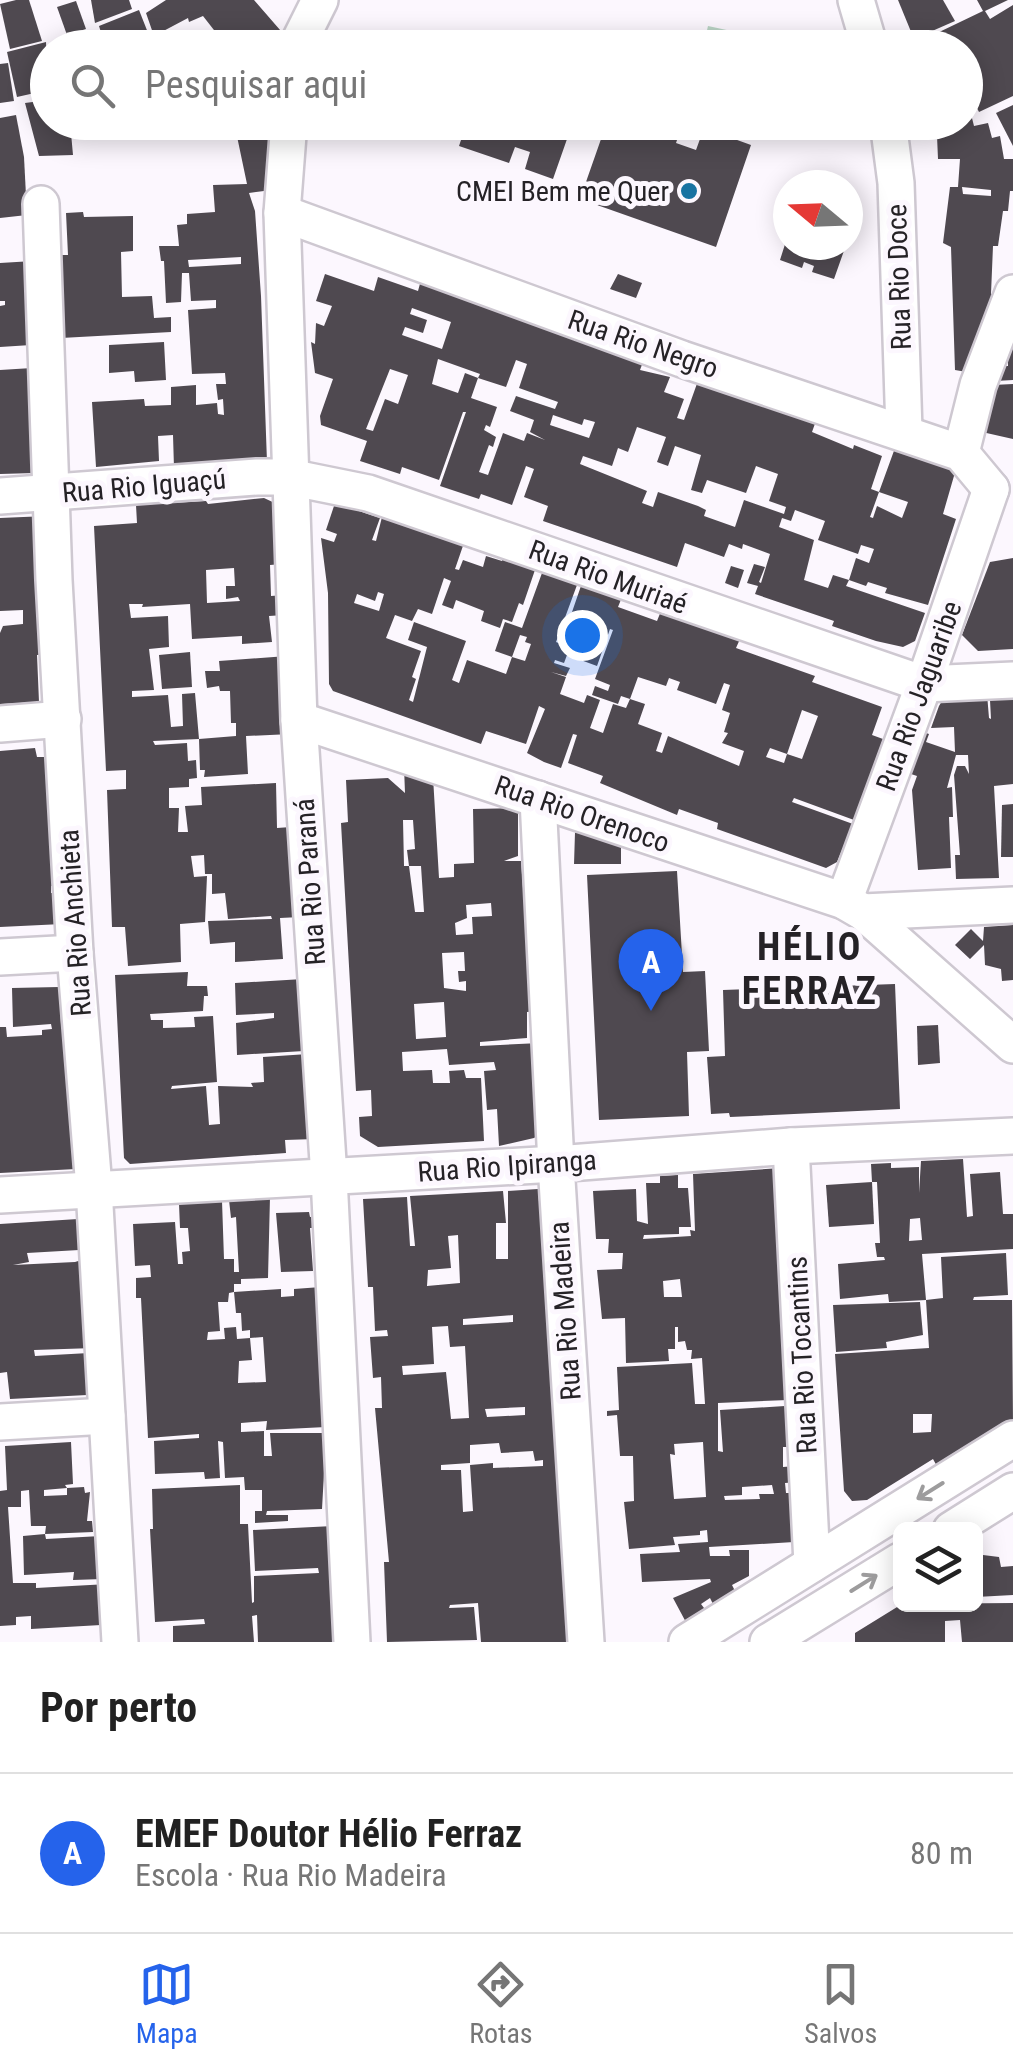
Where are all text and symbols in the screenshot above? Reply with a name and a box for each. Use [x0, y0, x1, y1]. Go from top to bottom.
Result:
search box [30, 30, 983, 140]
icon: search [65, 58, 120, 113]
text: Pesquisar aqui [145, 63, 367, 107]
north arrow [773, 170, 863, 260]
place label: CMEI Bem me Quer [456, 175, 669, 208]
marker: CMEI Bem me Quer [678, 180, 700, 202]
street label: Rua Rio Doce [880, 203, 918, 351]
street label: Rua Rio Negro [564, 303, 722, 385]
street label: Rua Rio Iguaçú [61, 462, 227, 510]
street label: Rua Rio Muriaé [524, 533, 692, 621]
street label: Rua Rio Jaguaribe [869, 597, 969, 795]
your location [557, 610, 608, 661]
street label: Rua Rio Orenoco [490, 769, 674, 859]
street label: Rua Rio Paraná [288, 797, 332, 967]
street label: Rua Rio Anchieta [52, 828, 98, 1018]
district label: HÉLIO FERRAZ [742, 925, 878, 1013]
pin: A [618, 928, 684, 1011]
street label: Rua Rio Ipiranga [416, 1143, 598, 1189]
street label: Rua Rio Madeira [542, 1220, 588, 1402]
street label: Rua Rio Tocantins [780, 1255, 824, 1455]
one-way arrow [916, 1481, 945, 1501]
map controls [893, 1522, 983, 1612]
button: layers [893, 1522, 983, 1612]
one-way arrow [849, 1573, 878, 1593]
text: Por perto [40, 1683, 197, 1732]
text: EMEF Doutor Hélio Ferraz [135, 1812, 522, 1856]
text: A [63, 1834, 82, 1872]
text: 80 m [910, 1834, 973, 1872]
text: Escola · Rua Rio Madeira [135, 1856, 447, 1894]
tab: Mapa [136, 1957, 198, 2050]
tab: Rotas [469, 1957, 533, 2050]
tab: Salvos [804, 1957, 877, 2050]

